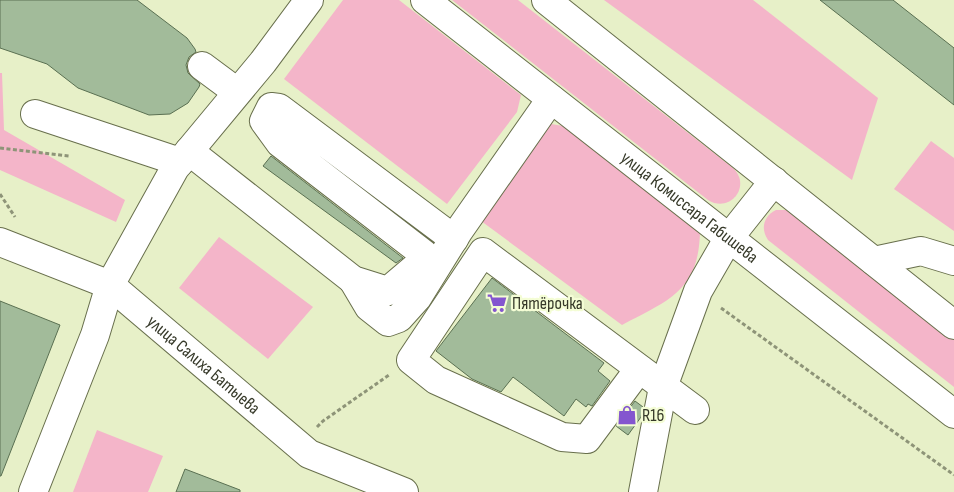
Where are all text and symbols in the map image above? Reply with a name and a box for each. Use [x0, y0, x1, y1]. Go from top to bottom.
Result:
street label: улица Комиссара Габишева [616, 147, 762, 268]
supermarket icon: Пятёрочка [486, 292, 508, 314]
place label: Пятёрочка [512, 293, 583, 314]
street label: улица Салиха Батыева [143, 311, 264, 419]
shop icon: R16 [616, 404, 638, 426]
place label: R16 [642, 405, 665, 426]

